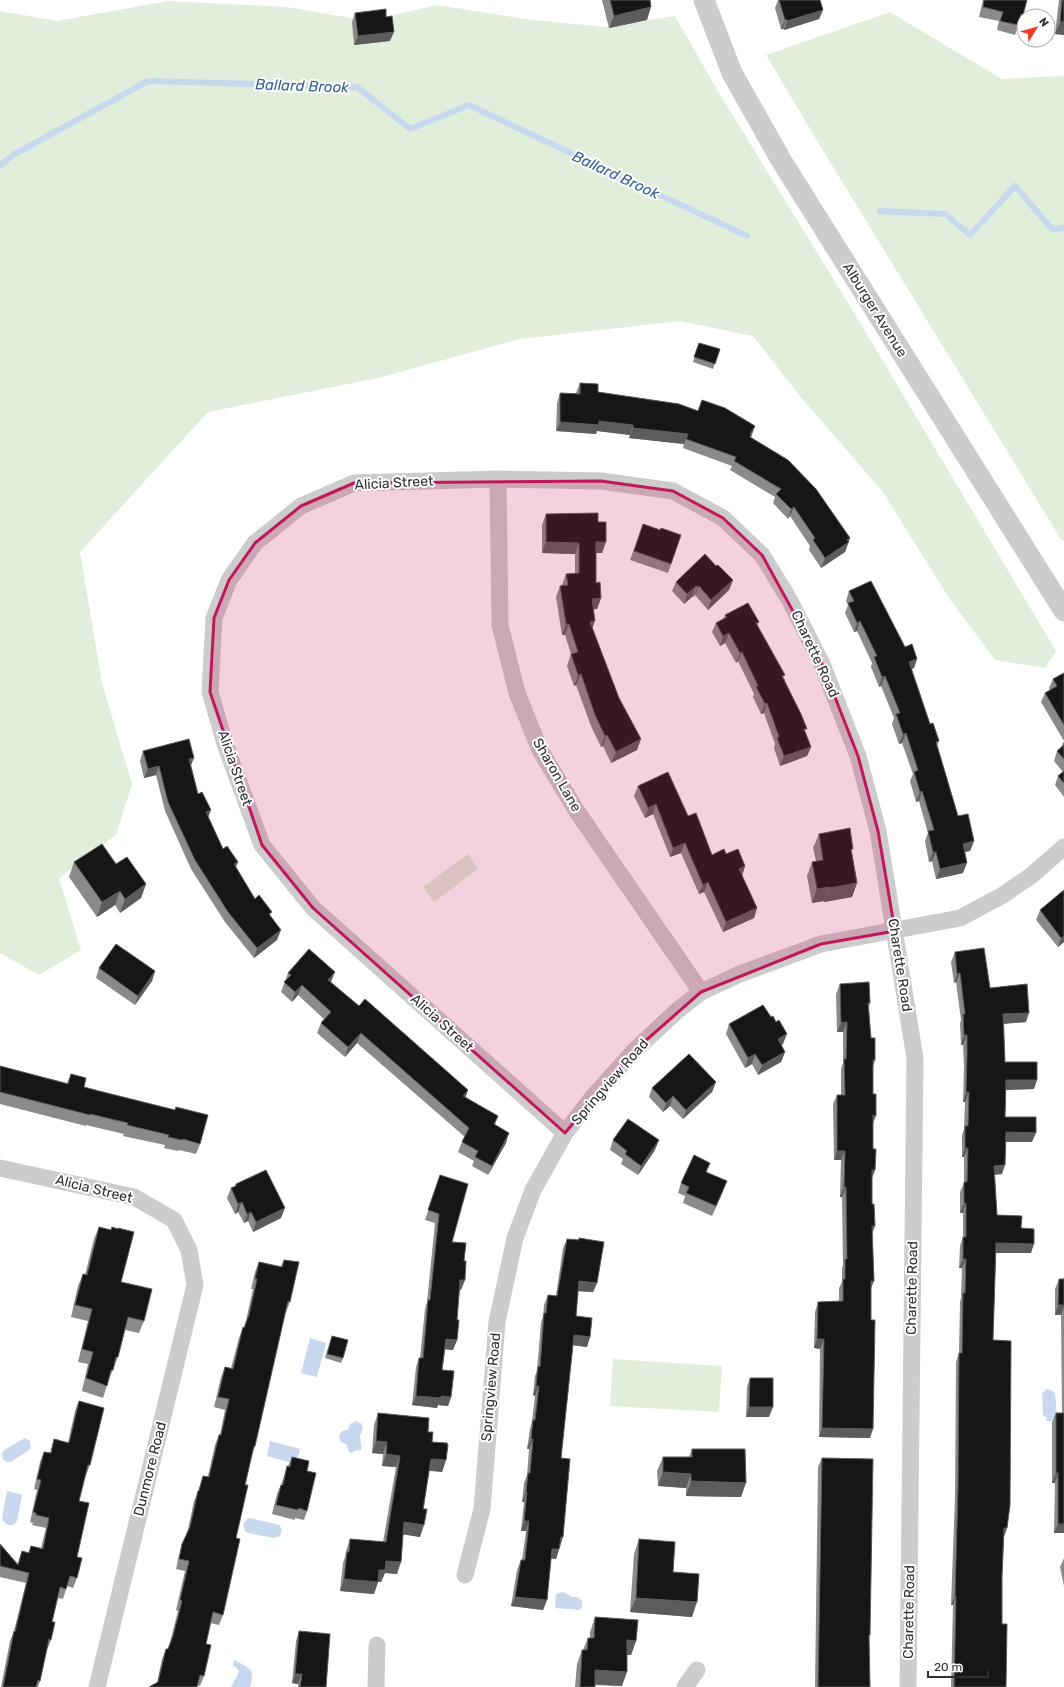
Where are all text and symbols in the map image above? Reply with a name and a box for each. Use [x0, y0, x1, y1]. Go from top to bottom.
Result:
north arrow [1016, 8, 1056, 48]
text: N [1036, 15, 1051, 29]
water label: Ballard Brook [255, 75, 349, 97]
water label: Ballard Brook [570, 147, 663, 203]
street label: Alburger Avenue [839, 260, 911, 360]
street label: Alicia Street [354, 472, 434, 494]
street label: Charette Road [787, 608, 843, 700]
street label: Alicia Street [214, 728, 256, 809]
street label: Sharon Lane [529, 735, 585, 815]
street label: Charette Road [884, 917, 916, 1013]
street label: Alicia Street [407, 990, 477, 1056]
street label: Springview Road [568, 1035, 652, 1129]
street label: Alicia Street [54, 1171, 135, 1207]
street label: Charette Road [903, 1241, 921, 1335]
street label: Springview Road [478, 1332, 504, 1442]
street label: Dunmore Road [130, 1420, 170, 1518]
street label: Charette Road [900, 1565, 918, 1659]
scale bar [928, 1653, 988, 1679]
text: 20 m [934, 1660, 962, 1674]

